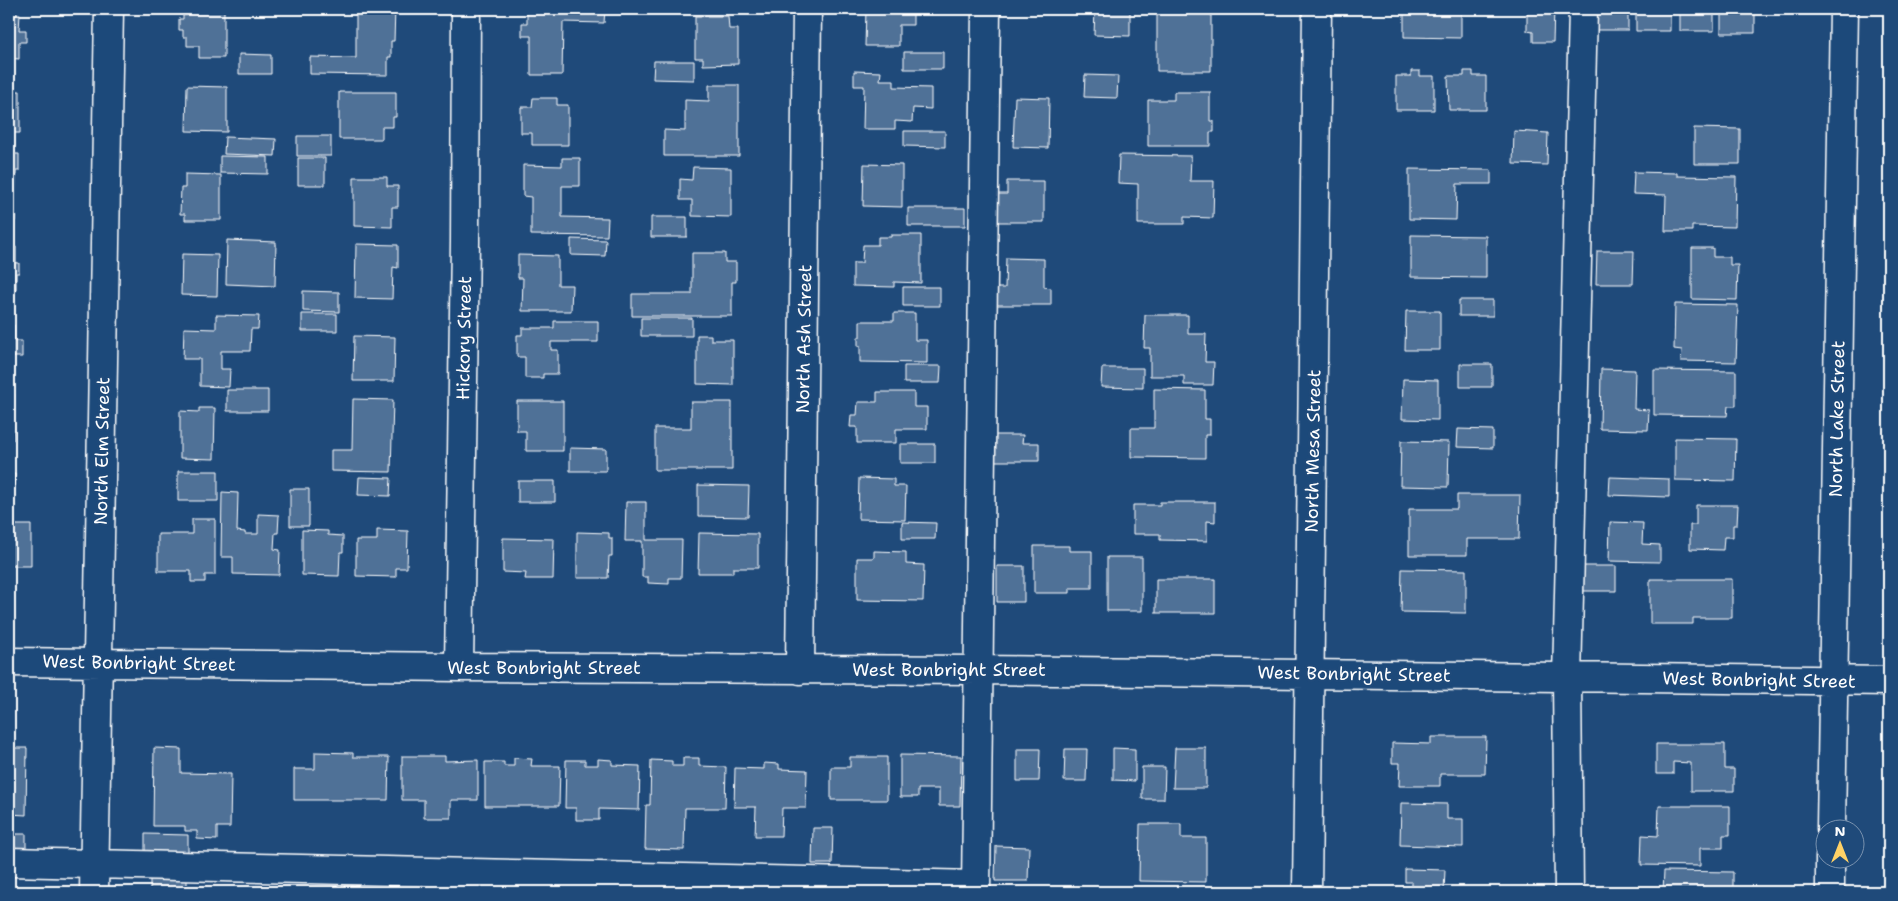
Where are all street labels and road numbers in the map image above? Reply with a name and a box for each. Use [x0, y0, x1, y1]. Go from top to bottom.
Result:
street label: North Ash Street [791, 264, 817, 414]
street label: Hickory Street [451, 276, 477, 400]
street label: North Lake Street [1824, 340, 1850, 498]
street label: North Mesa Street [1300, 369, 1326, 533]
street label: North Elm Street [89, 377, 115, 525]
street label: West Bonbright Street [42, 649, 236, 677]
street label: West Bonbright Street [447, 656, 641, 680]
street label: West Bonbright Street [852, 658, 1046, 682]
street label: West Bonbright Street [1257, 660, 1451, 688]
street label: West Bonbright Street [1662, 666, 1856, 694]

